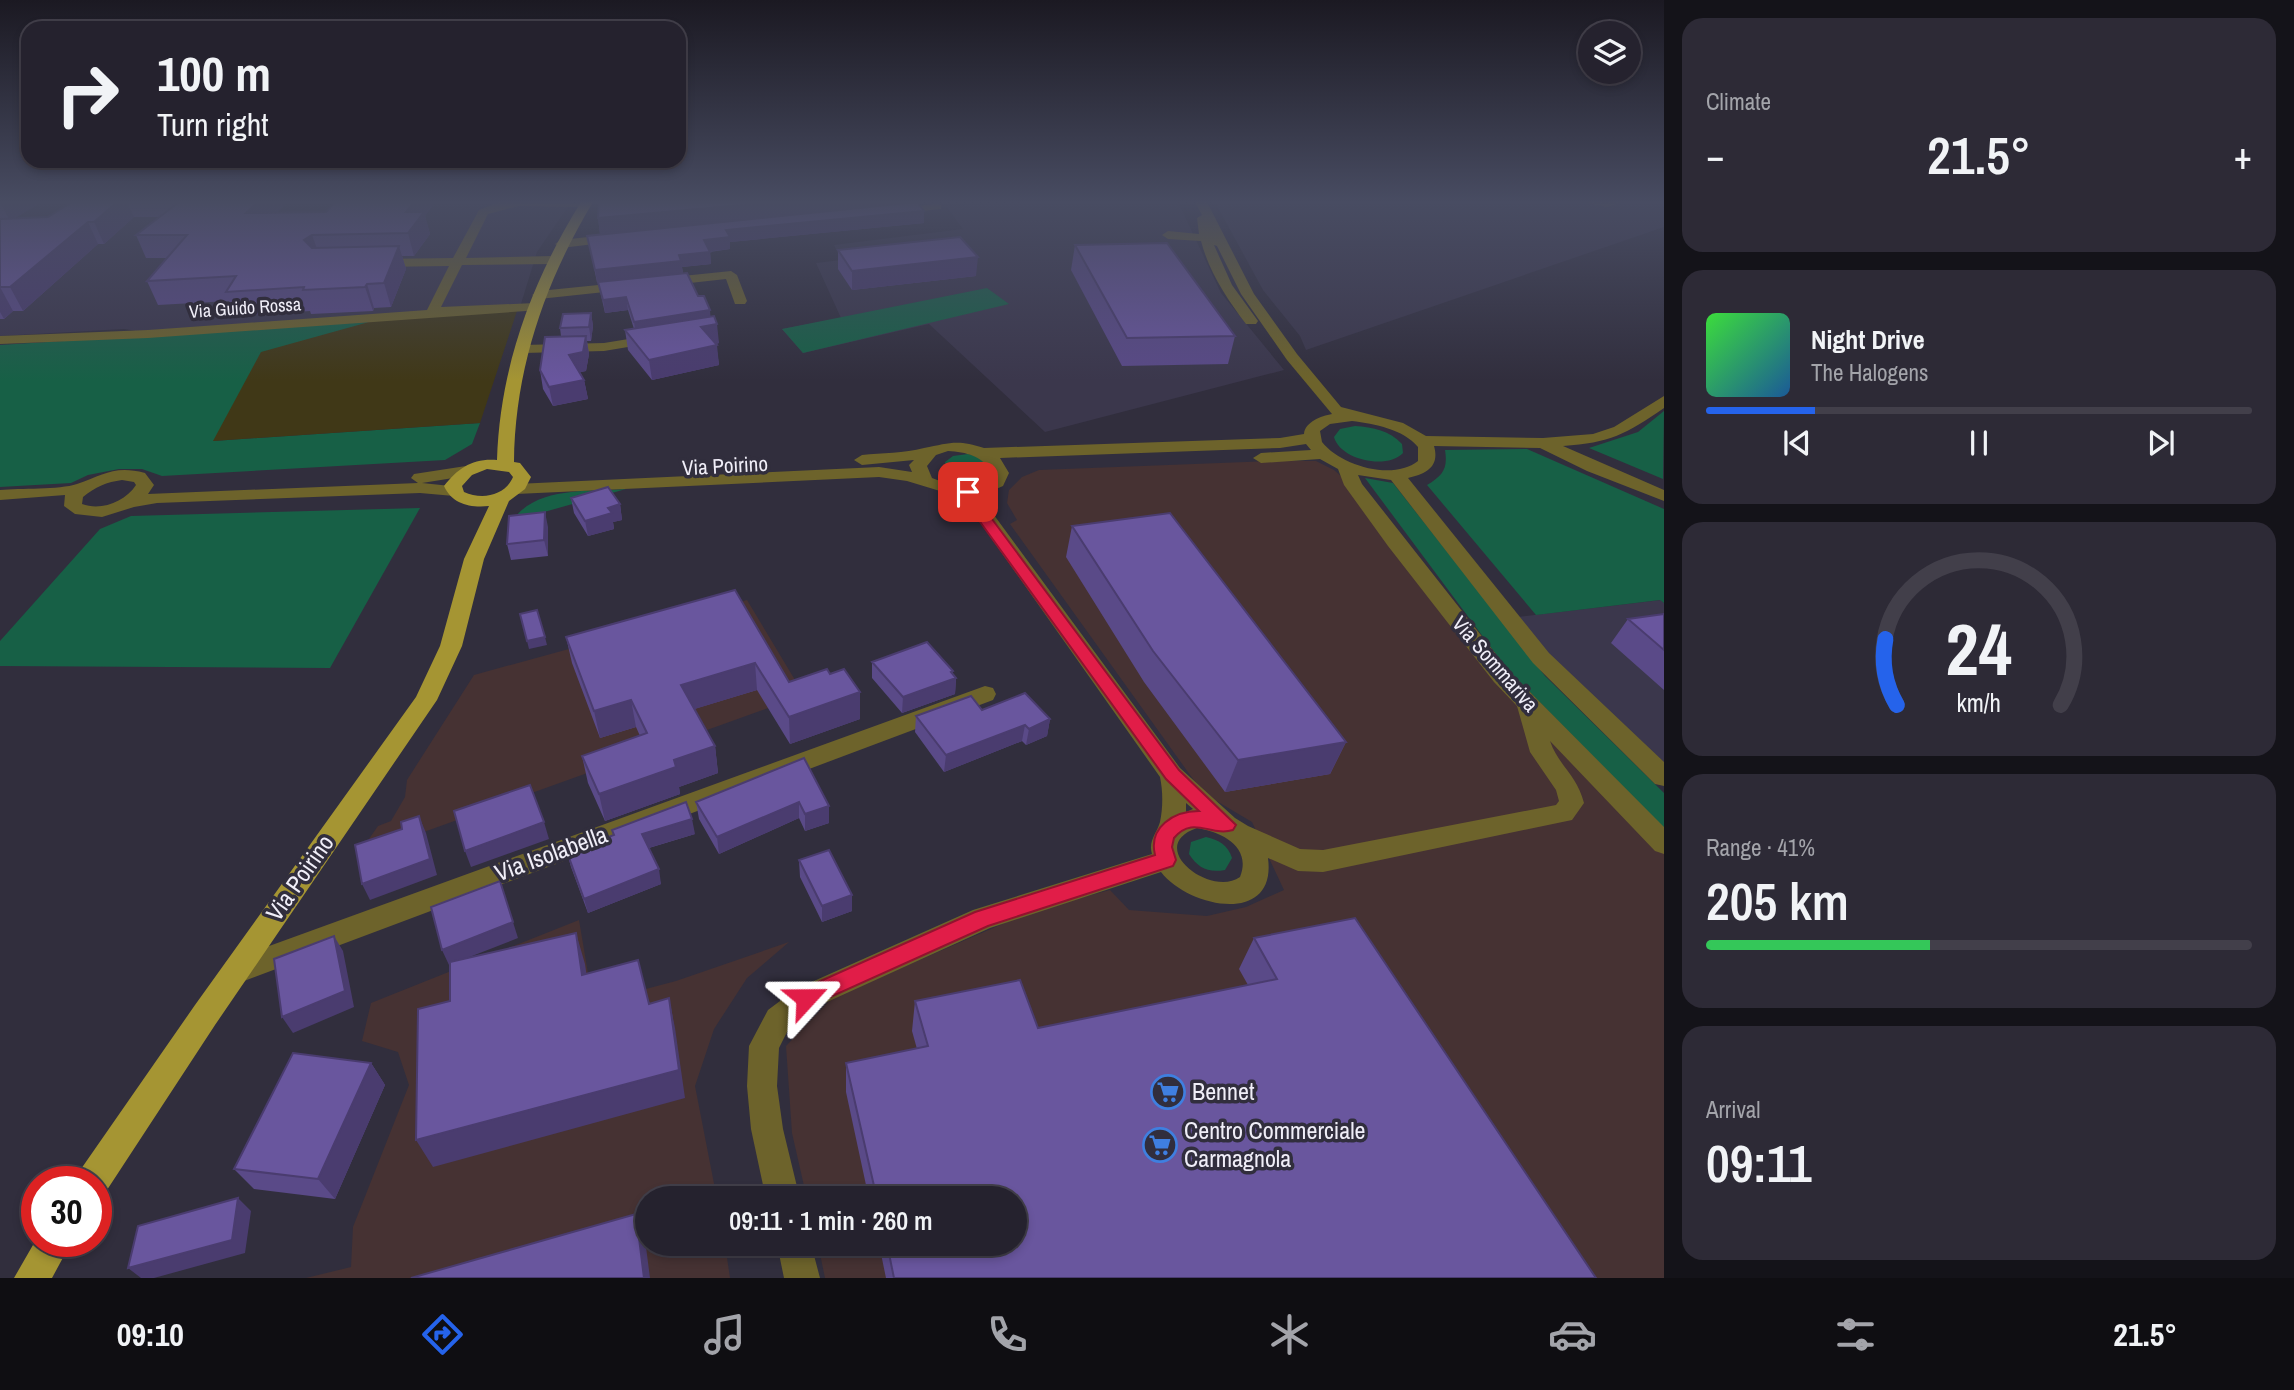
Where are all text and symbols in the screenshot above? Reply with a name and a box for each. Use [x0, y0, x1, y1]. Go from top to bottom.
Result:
map controls [1578, 21, 1641, 84]
button: layers [1578, 21, 1641, 84]
text: 100 m [157, 40, 271, 106]
icon: right [42, 49, 133, 140]
text: Climate [1706, 86, 1771, 117]
text: Turn right [157, 103, 269, 146]
text: 21.5° [1927, 120, 2031, 190]
text: − [1706, 130, 1724, 181]
text: + [2234, 130, 2252, 181]
street label: Via Guido Rossa [188, 291, 302, 324]
text: Night Drive [1811, 322, 1925, 357]
text: The Halogens [1811, 357, 1928, 388]
icon: previous [1778, 424, 1816, 462]
icon: pause [1960, 424, 1998, 462]
icon: next [2142, 424, 2180, 462]
street label: Via Poirino [681, 449, 769, 482]
pin [938, 462, 998, 522]
icon: arrive [949, 473, 987, 511]
text: 24 [1946, 600, 2012, 698]
street label: Via Sommariva [1446, 609, 1545, 718]
text: km/h [1957, 686, 2001, 720]
street label: Via Isolabella [490, 818, 612, 888]
street label: Via Poirino [258, 828, 340, 927]
text: Range · 41% [1706, 832, 1815, 863]
text: 205 km [1706, 866, 1849, 936]
position arrow [769, 961, 843, 1035]
supermarket icon: Bennet [1149, 1073, 1187, 1111]
place label: Bennet [1192, 1075, 1255, 1107]
text: Arrival [1706, 1094, 1761, 1125]
place label: Centro Commerciale Carmagnola [1184, 1114, 1366, 1174]
supermarket icon: Centro Commerciale Carmagnola [1141, 1126, 1179, 1164]
text: 09:11 [1706, 1128, 1812, 1198]
speed limit sign: 30 [21, 1166, 112, 1257]
text: 09:11 · 1 min · 260 m [729, 1203, 933, 1238]
icon: directions [418, 1310, 467, 1359]
icon: music [700, 1310, 749, 1359]
icon: phone [983, 1310, 1032, 1359]
icon: climate [1265, 1310, 1314, 1359]
icon: car [1548, 1310, 1597, 1359]
icon: filters [1831, 1310, 1880, 1359]
text: 09:10 [117, 1313, 184, 1356]
text: 21.5° [2113, 1313, 2177, 1356]

